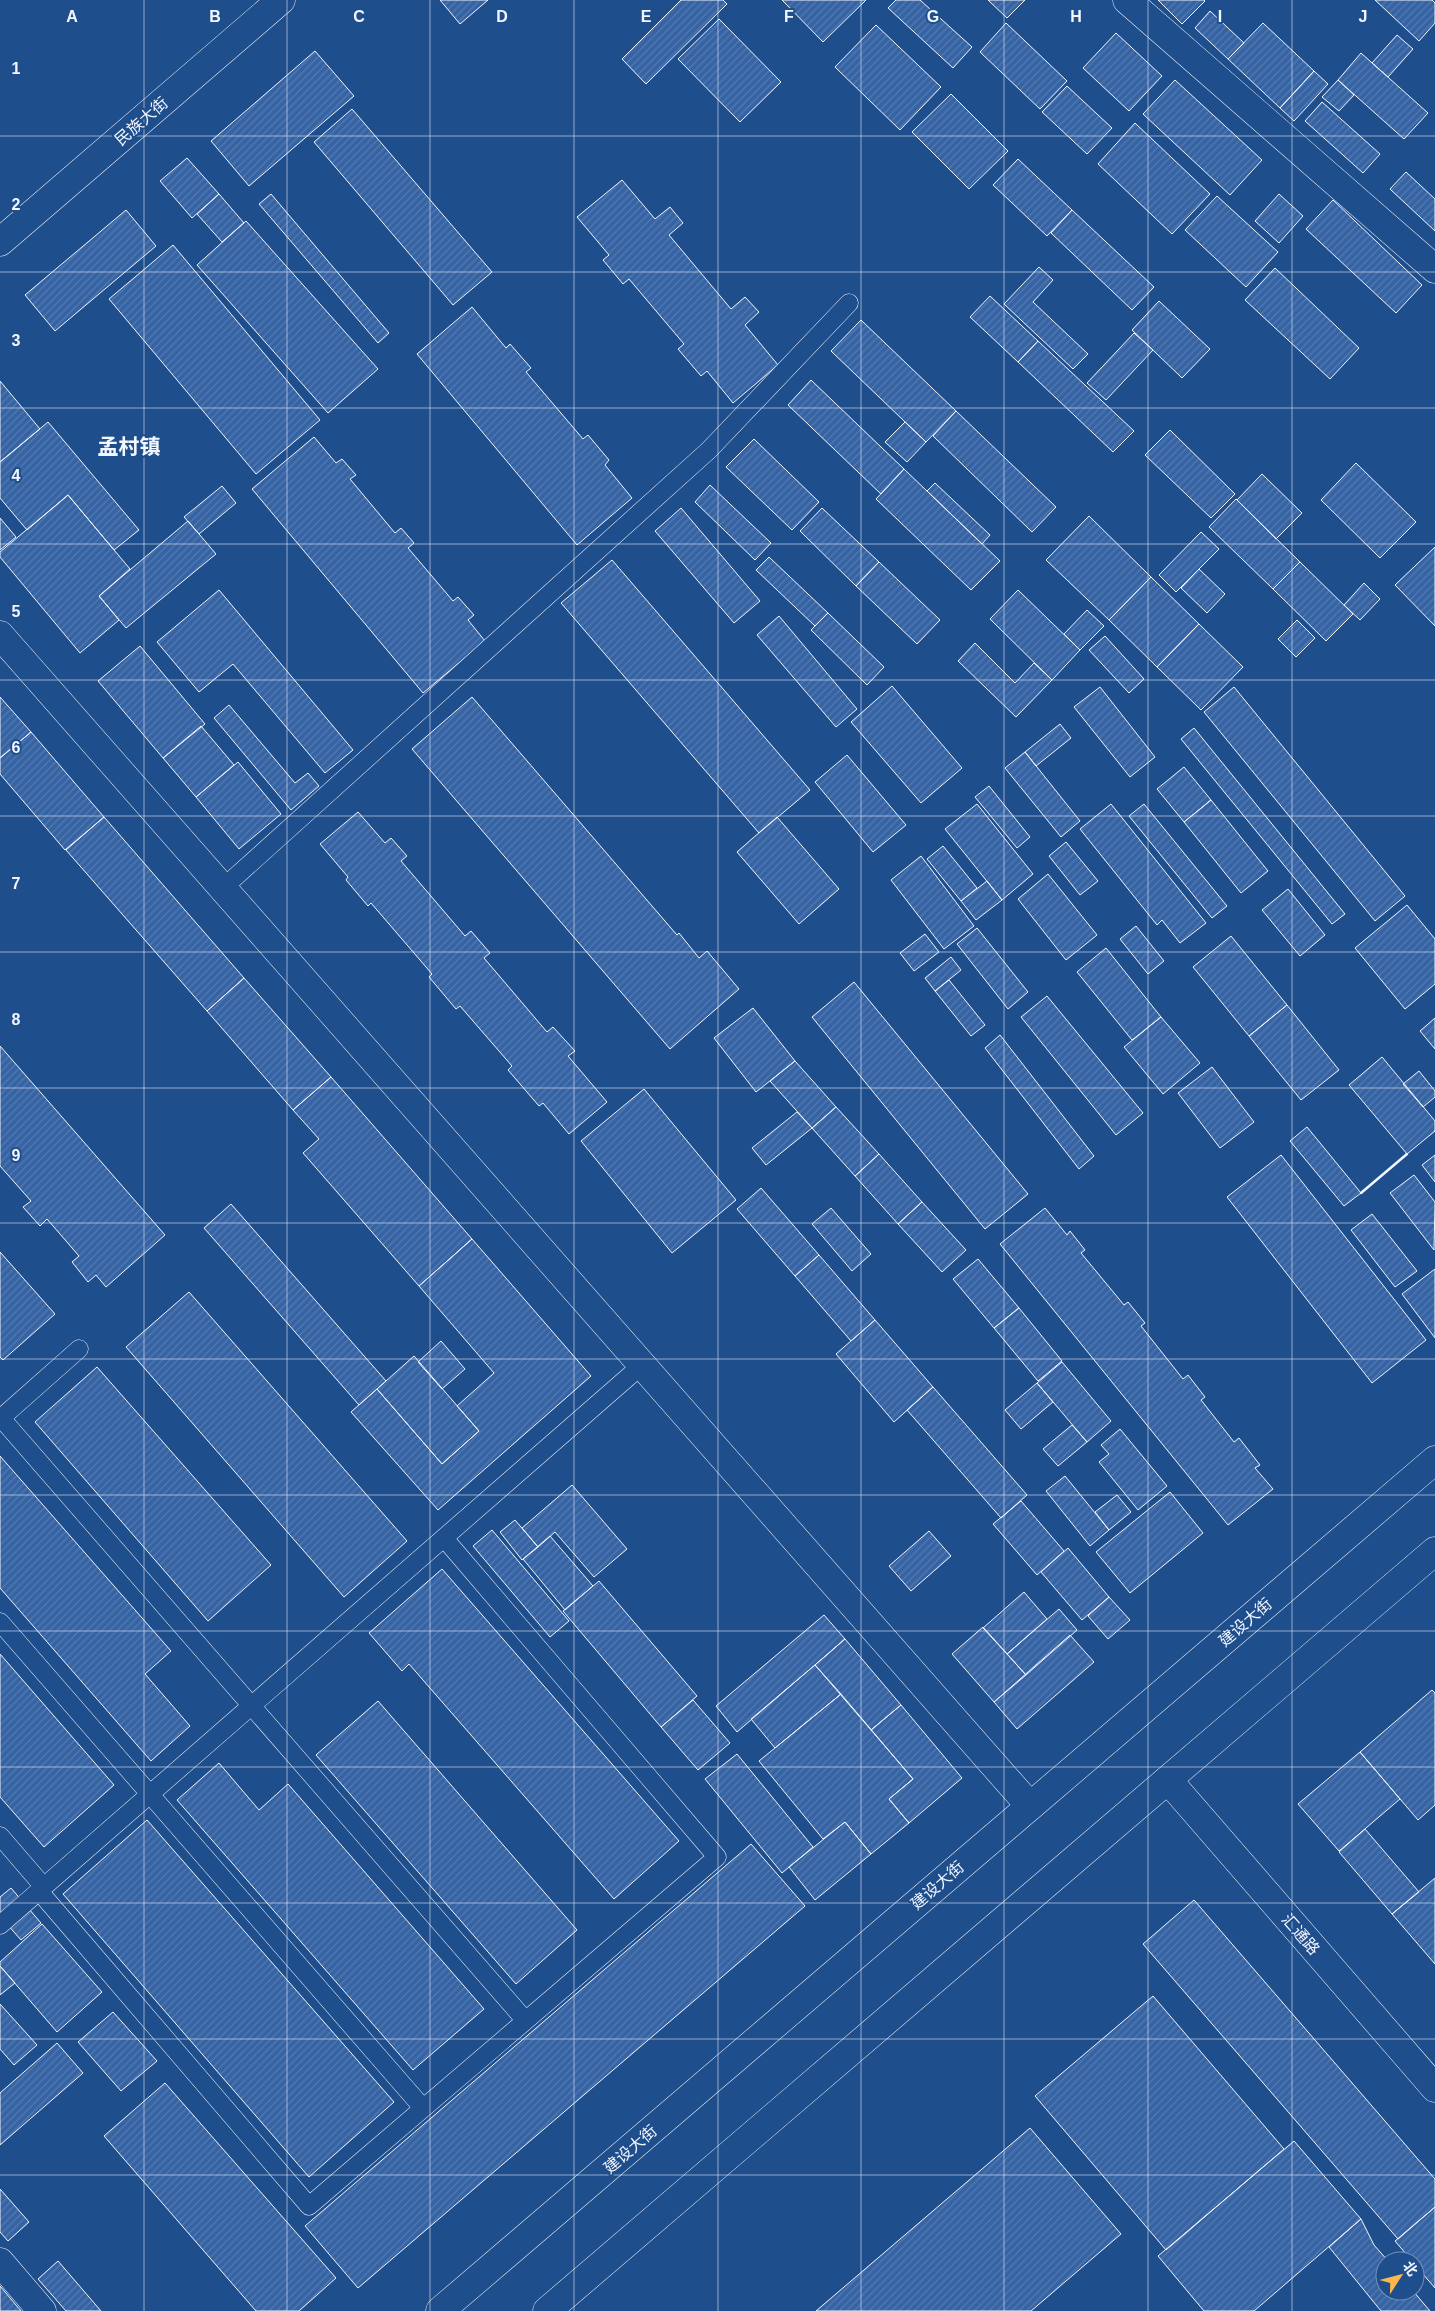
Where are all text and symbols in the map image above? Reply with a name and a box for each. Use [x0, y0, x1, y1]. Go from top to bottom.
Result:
text: A [66, 8, 78, 25]
text: B [209, 8, 221, 25]
text: C [353, 8, 365, 25]
text: D [496, 8, 508, 25]
text: E [641, 8, 652, 25]
text: F [784, 8, 794, 25]
text: G [927, 8, 939, 25]
text: H [1070, 8, 1082, 25]
text: I [1218, 8, 1222, 25]
text: J [1359, 8, 1367, 25]
text: 1 [12, 60, 21, 77]
street label: 民族大街 [112, 94, 171, 149]
text: 2 [12, 196, 21, 213]
text: 3 [12, 332, 21, 349]
district label: 孟村镇 [98, 435, 161, 458]
text: 4 [12, 467, 21, 484]
text: 5 [12, 603, 21, 620]
text: 6 [12, 739, 21, 756]
text: 7 [12, 875, 21, 892]
text: 8 [12, 1011, 21, 1028]
text: 9 [12, 1147, 21, 1164]
street label: 建设大街 [1216, 1595, 1275, 1650]
street label: 建设大街 [908, 1858, 967, 1913]
street label: 汇通路 [1278, 1911, 1323, 1958]
street label: 建设大街 [601, 2122, 660, 2177]
north arrow [1375, 2251, 1425, 2301]
text: 北 [1400, 2258, 1421, 2279]

